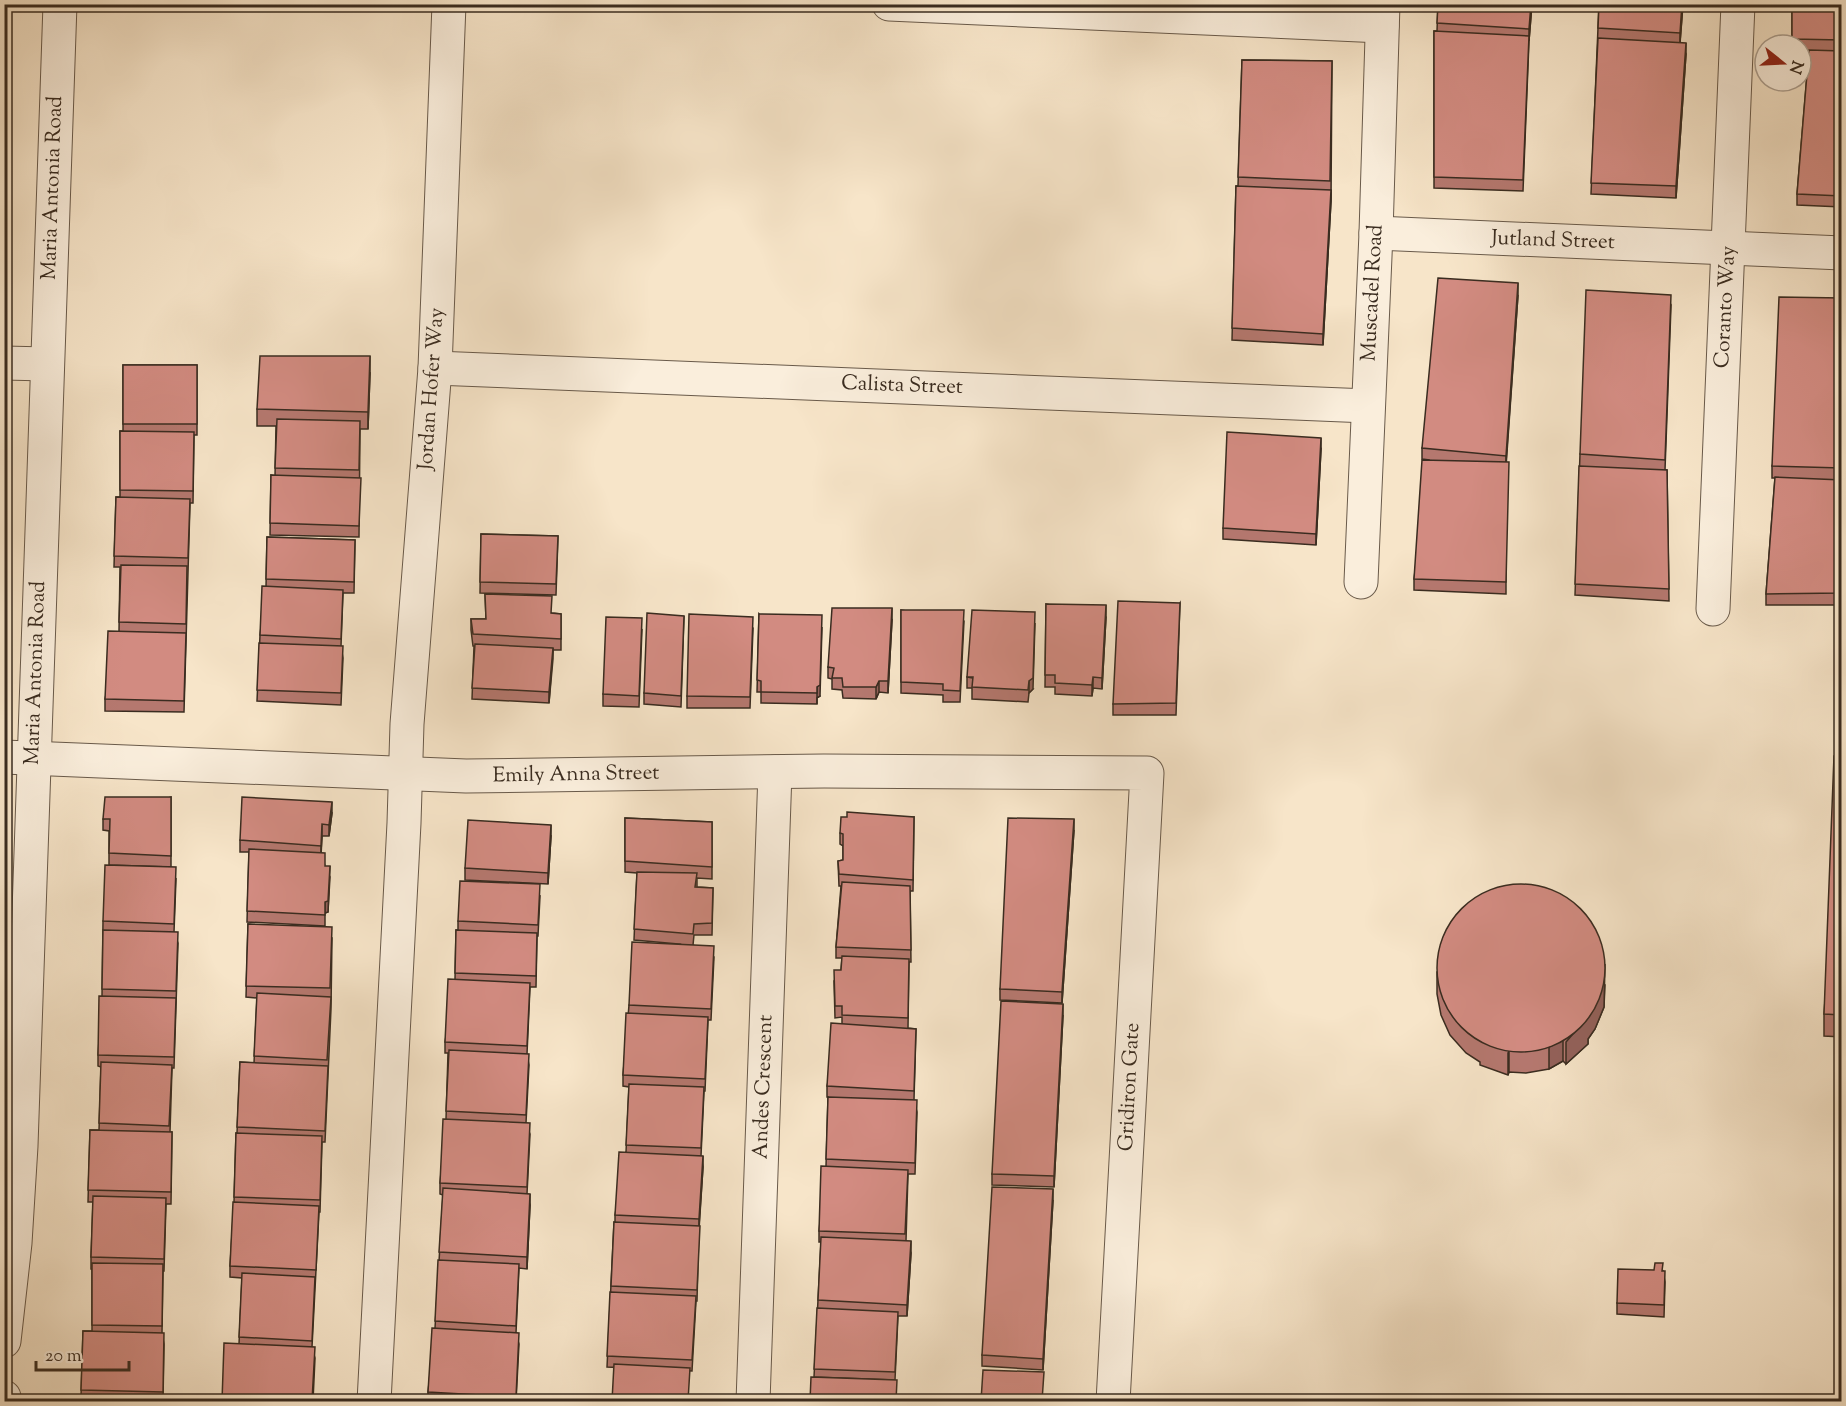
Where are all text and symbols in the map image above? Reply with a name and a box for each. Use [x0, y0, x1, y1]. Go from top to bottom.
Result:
north arrow [1753, 33, 1813, 93]
text: N [1782, 57, 1808, 77]
street label: Maria Antonia Road [35, 95, 71, 281]
street label: Muscadel Road [1354, 224, 1392, 362]
street label: Jutland Street [1490, 224, 1615, 258]
street label: Coranto Way [1708, 244, 1744, 369]
street label: Jordan Hofer Way [411, 306, 453, 472]
street label: Calista Street [841, 369, 963, 403]
street label: Maria Antonia Road [18, 580, 54, 766]
street label: Emily Anna Street [492, 759, 660, 791]
street label: Andes Crescent [746, 1014, 782, 1160]
street label: Gridiron Gate [1112, 1022, 1148, 1152]
scale bar [36, 1334, 129, 1372]
text: 20 m [45, 1344, 82, 1370]

